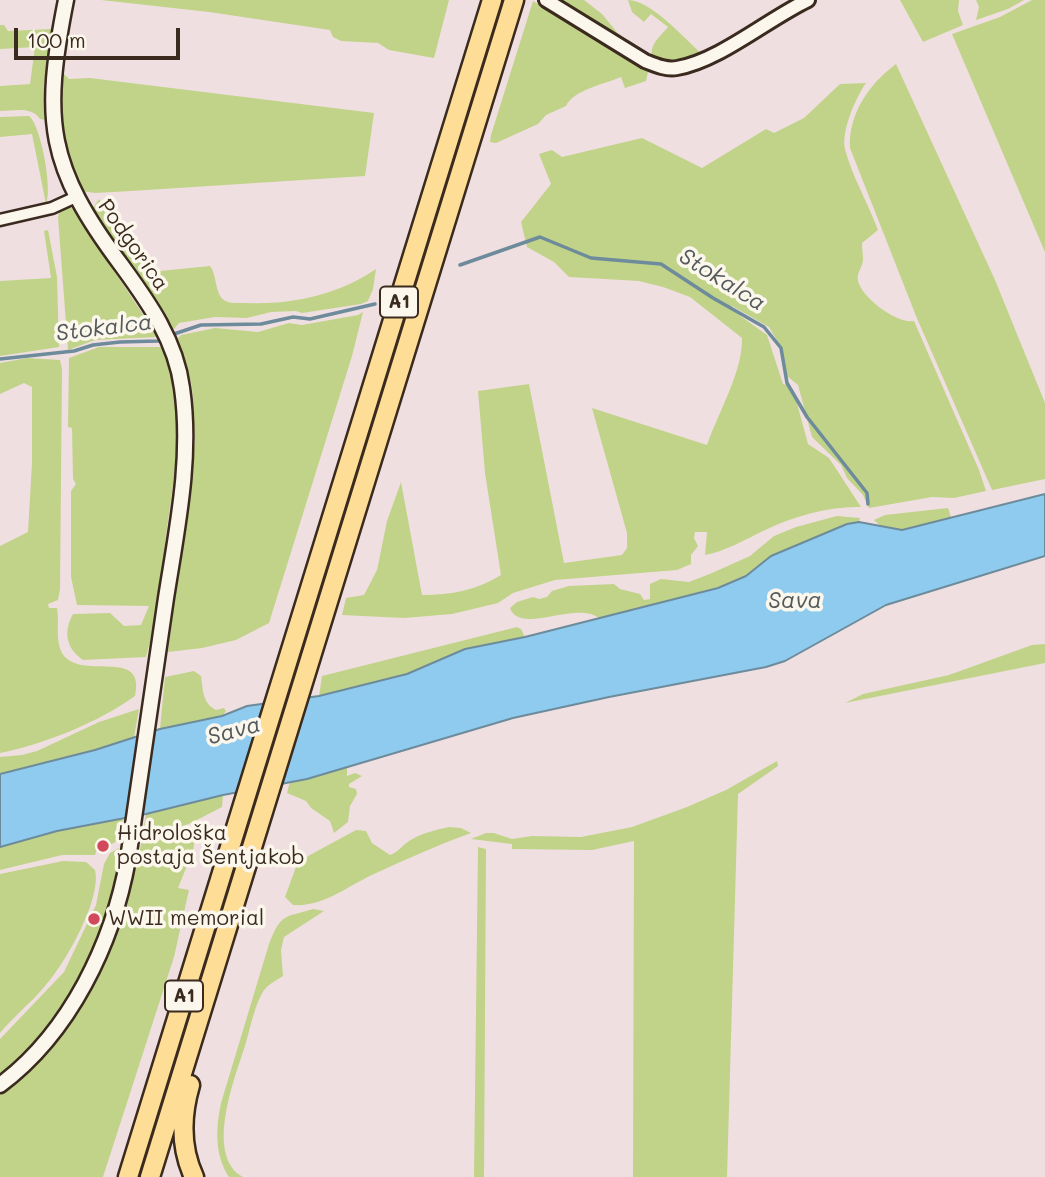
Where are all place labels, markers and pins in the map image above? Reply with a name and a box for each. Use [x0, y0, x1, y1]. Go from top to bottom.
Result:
place label: Hidrološka postaja Šentjakob [117, 821, 305, 871]
marker: Hidrološka postaja Šentjakob [95, 838, 111, 854]
place label: WWII memorial [108, 906, 264, 932]
marker: WWII memorial [86, 911, 102, 927]

